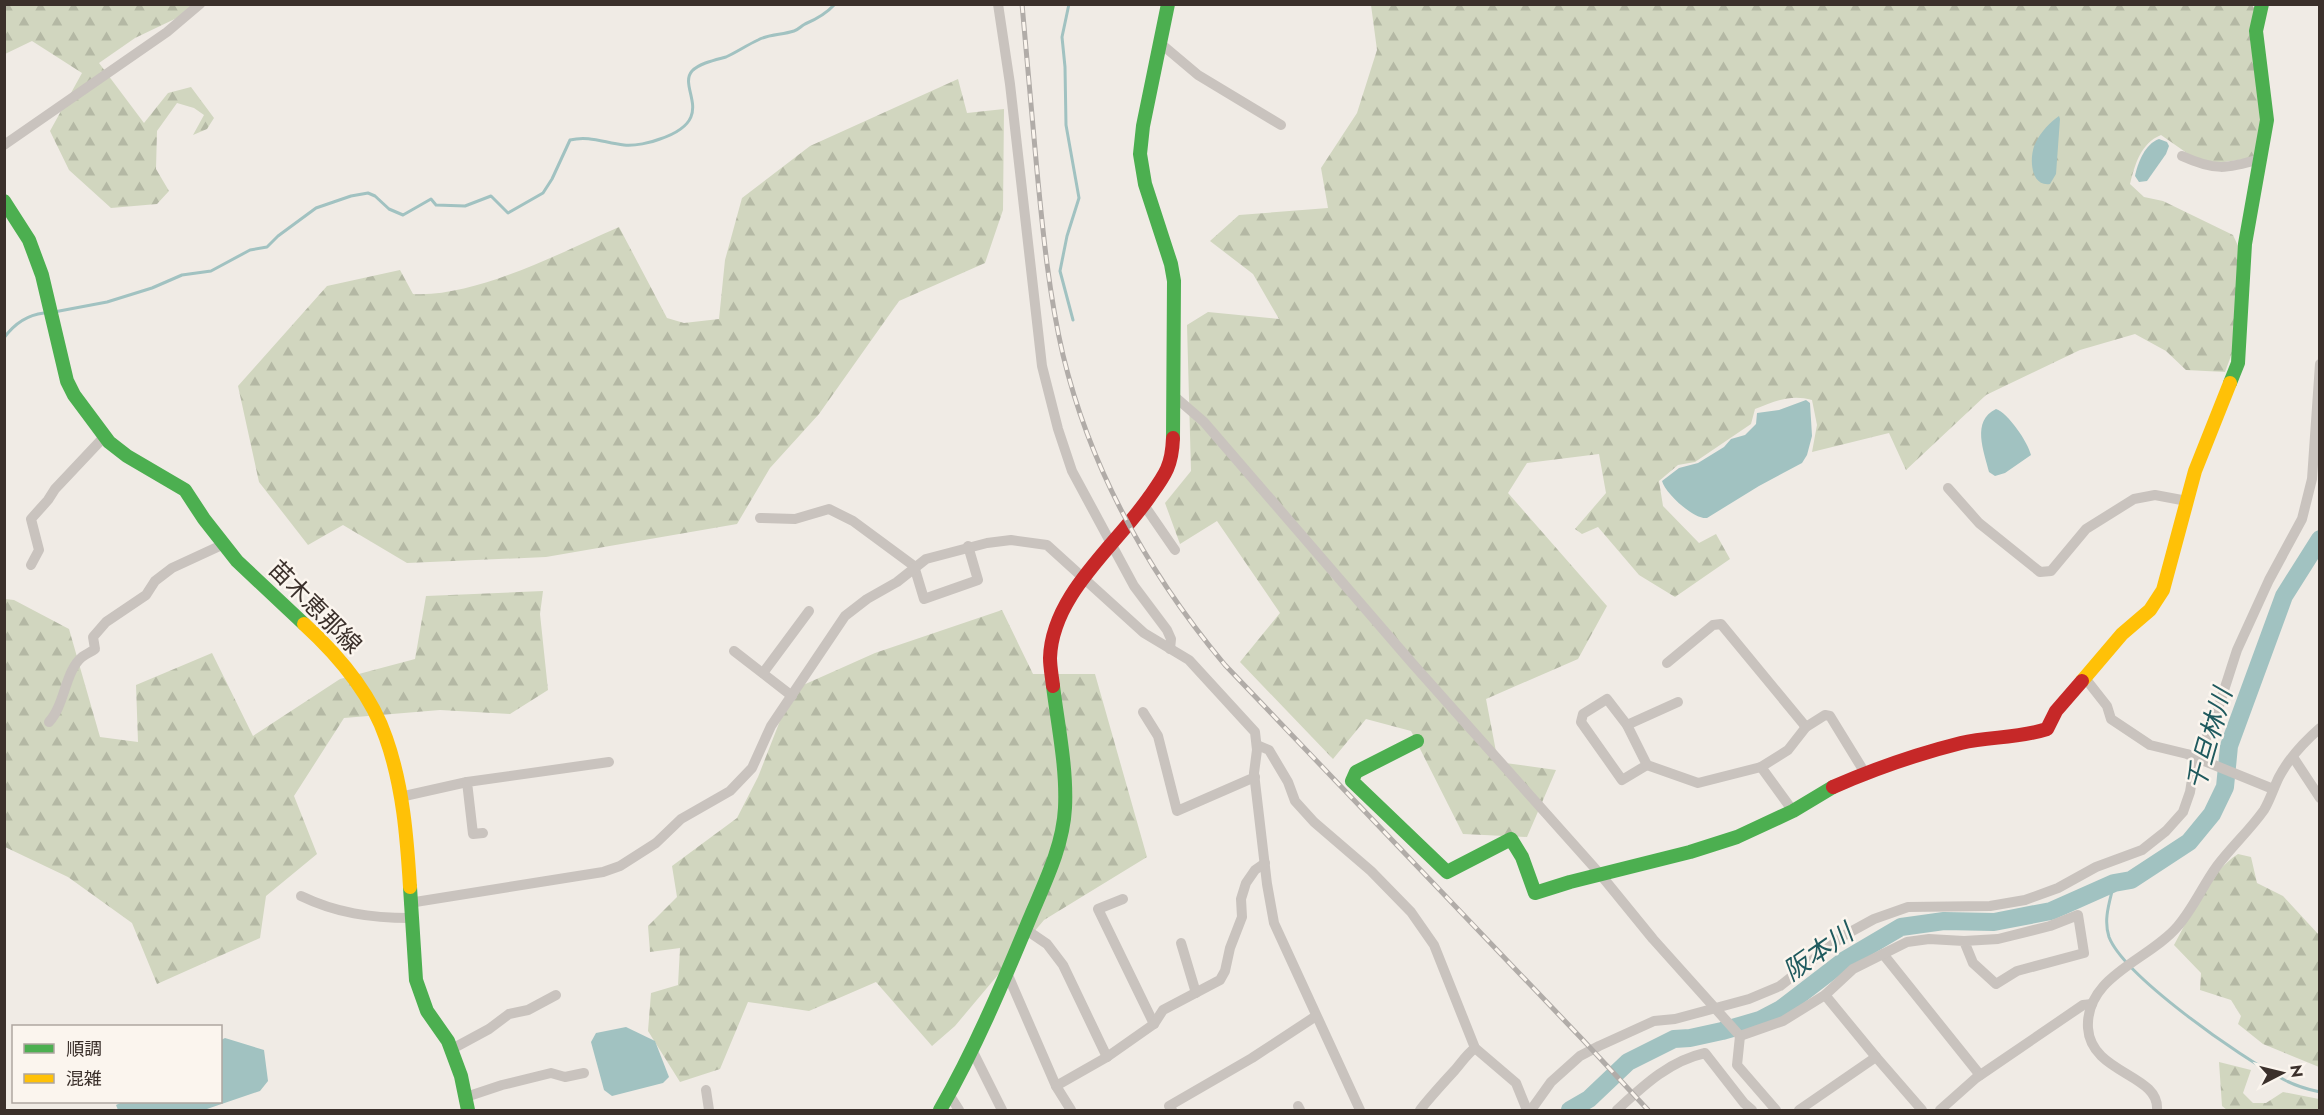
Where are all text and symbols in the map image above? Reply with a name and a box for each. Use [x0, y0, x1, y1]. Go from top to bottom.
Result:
street label: 苗木恵那線 [261, 552, 370, 661]
water label: 千旦林川 [2176, 681, 2242, 794]
water label: 阪本川 [1775, 912, 1863, 990]
legend [12, 1025, 222, 1103]
text: 順調 [66, 1036, 102, 1062]
north arrow [2252, 1043, 2312, 1103]
text: N [2284, 1064, 2309, 1079]
text: 混雑 [66, 1066, 102, 1092]

